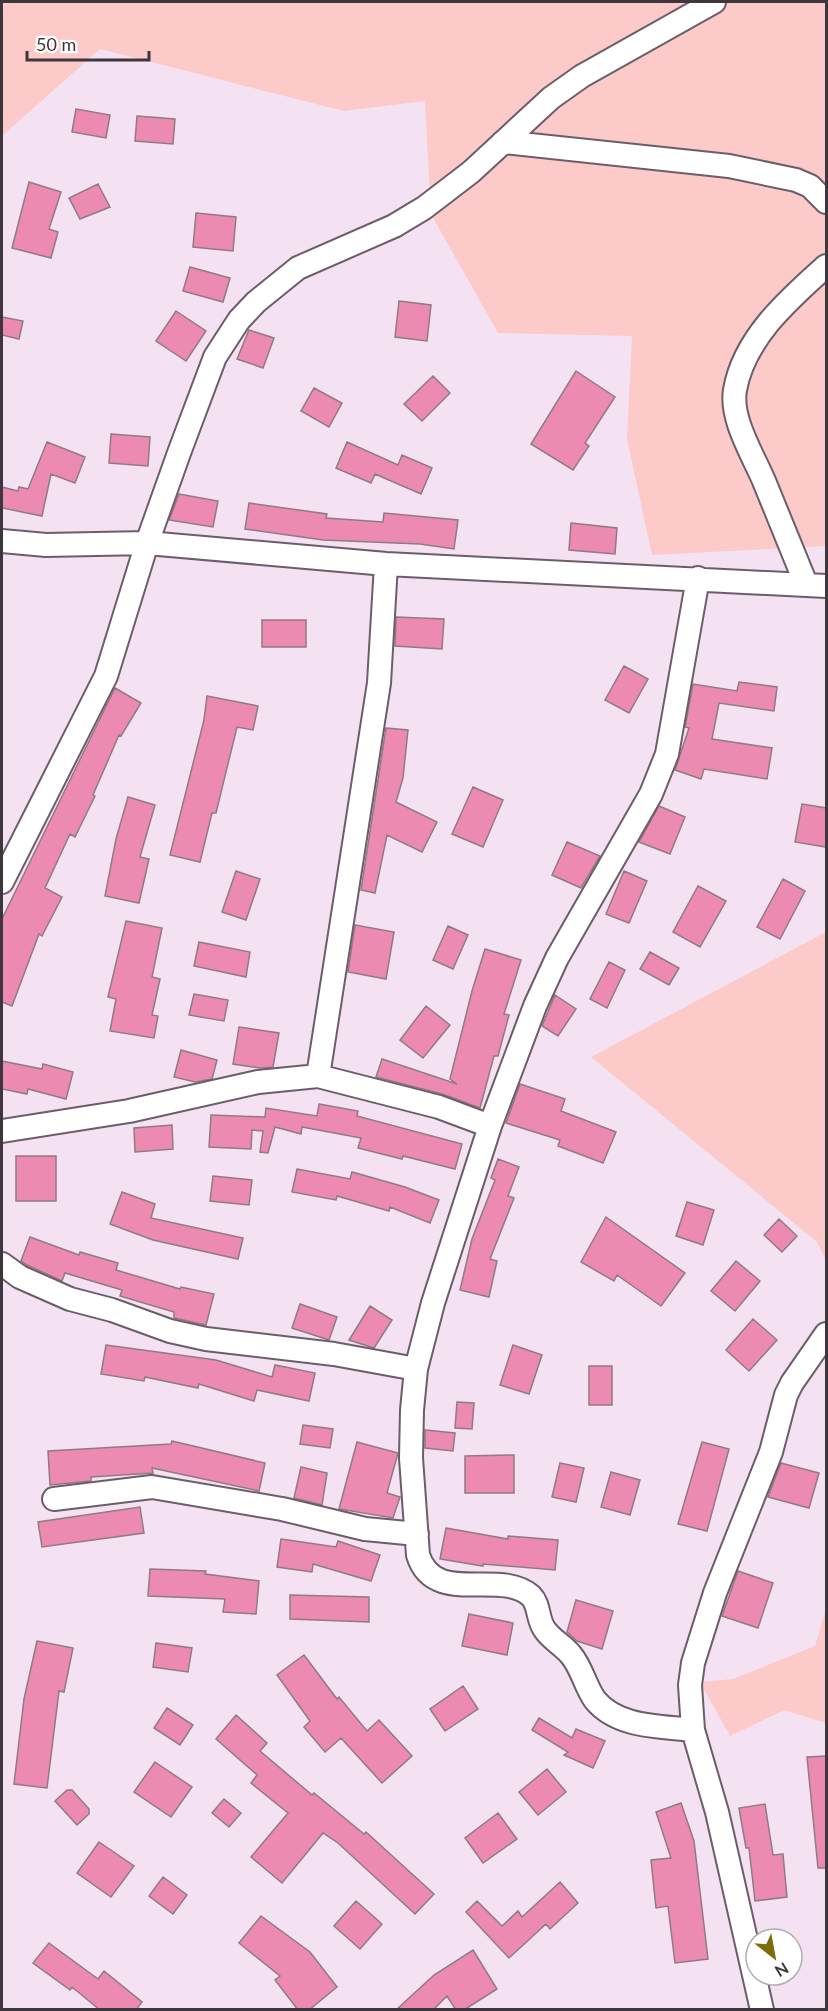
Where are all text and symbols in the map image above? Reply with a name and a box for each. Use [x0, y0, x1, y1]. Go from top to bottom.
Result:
scale bar [27, 24, 148, 62]
text: 50 m [36, 33, 76, 55]
north arrow [744, 1927, 804, 1987]
text: N [772, 1959, 792, 1982]

